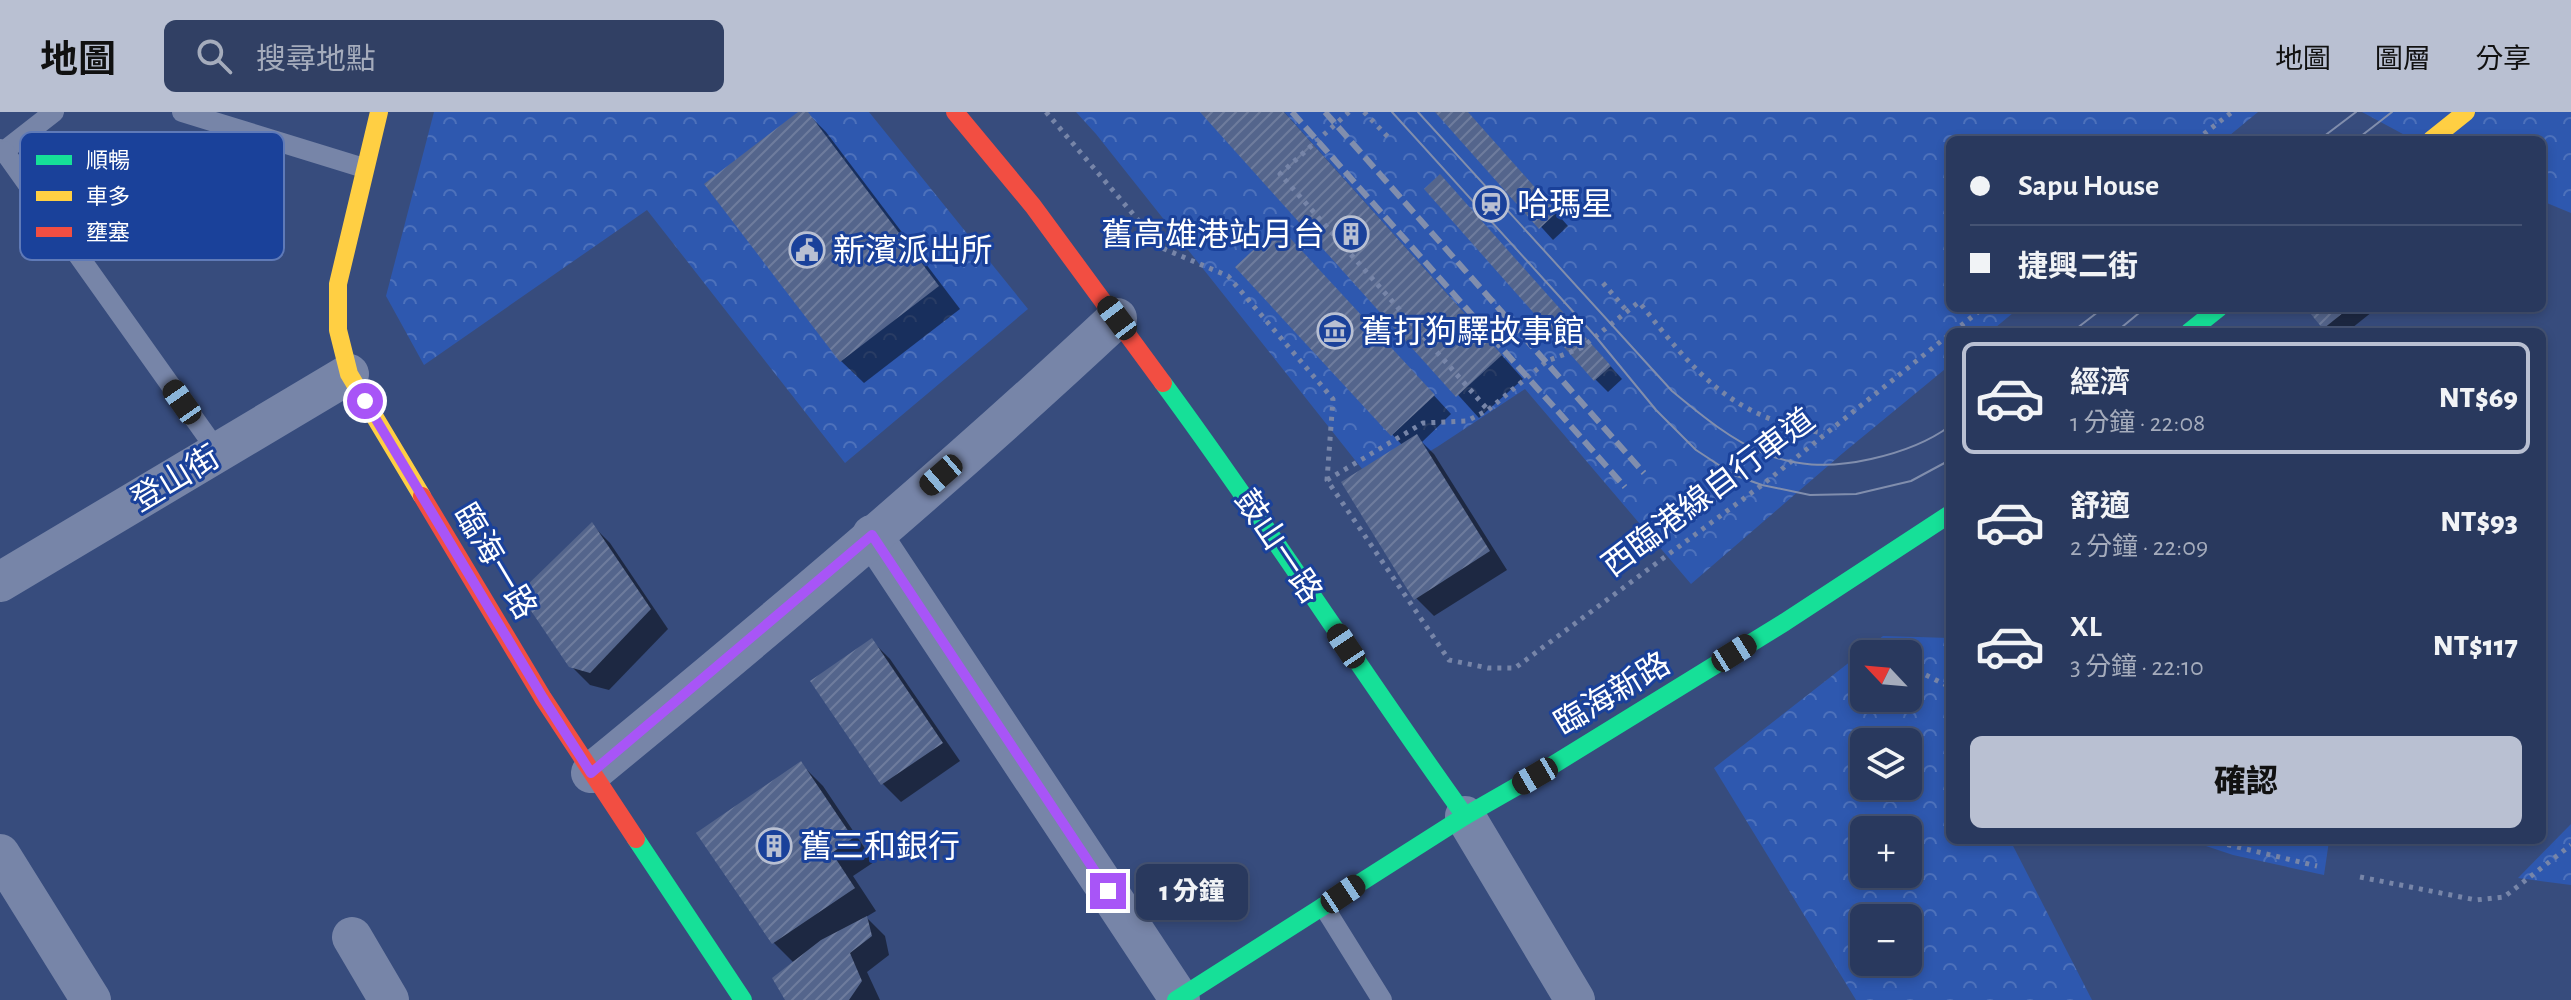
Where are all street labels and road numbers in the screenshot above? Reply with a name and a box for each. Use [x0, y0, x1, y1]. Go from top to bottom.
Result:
street label: 西臨港線自行車道 [1596, 401, 1820, 583]
street label: 登山街 [125, 439, 225, 517]
street label: 鼓山一路 [1229, 483, 1329, 609]
street label: 臨海一路 [448, 497, 544, 625]
street label: 臨海新路 [1548, 645, 1676, 741]

